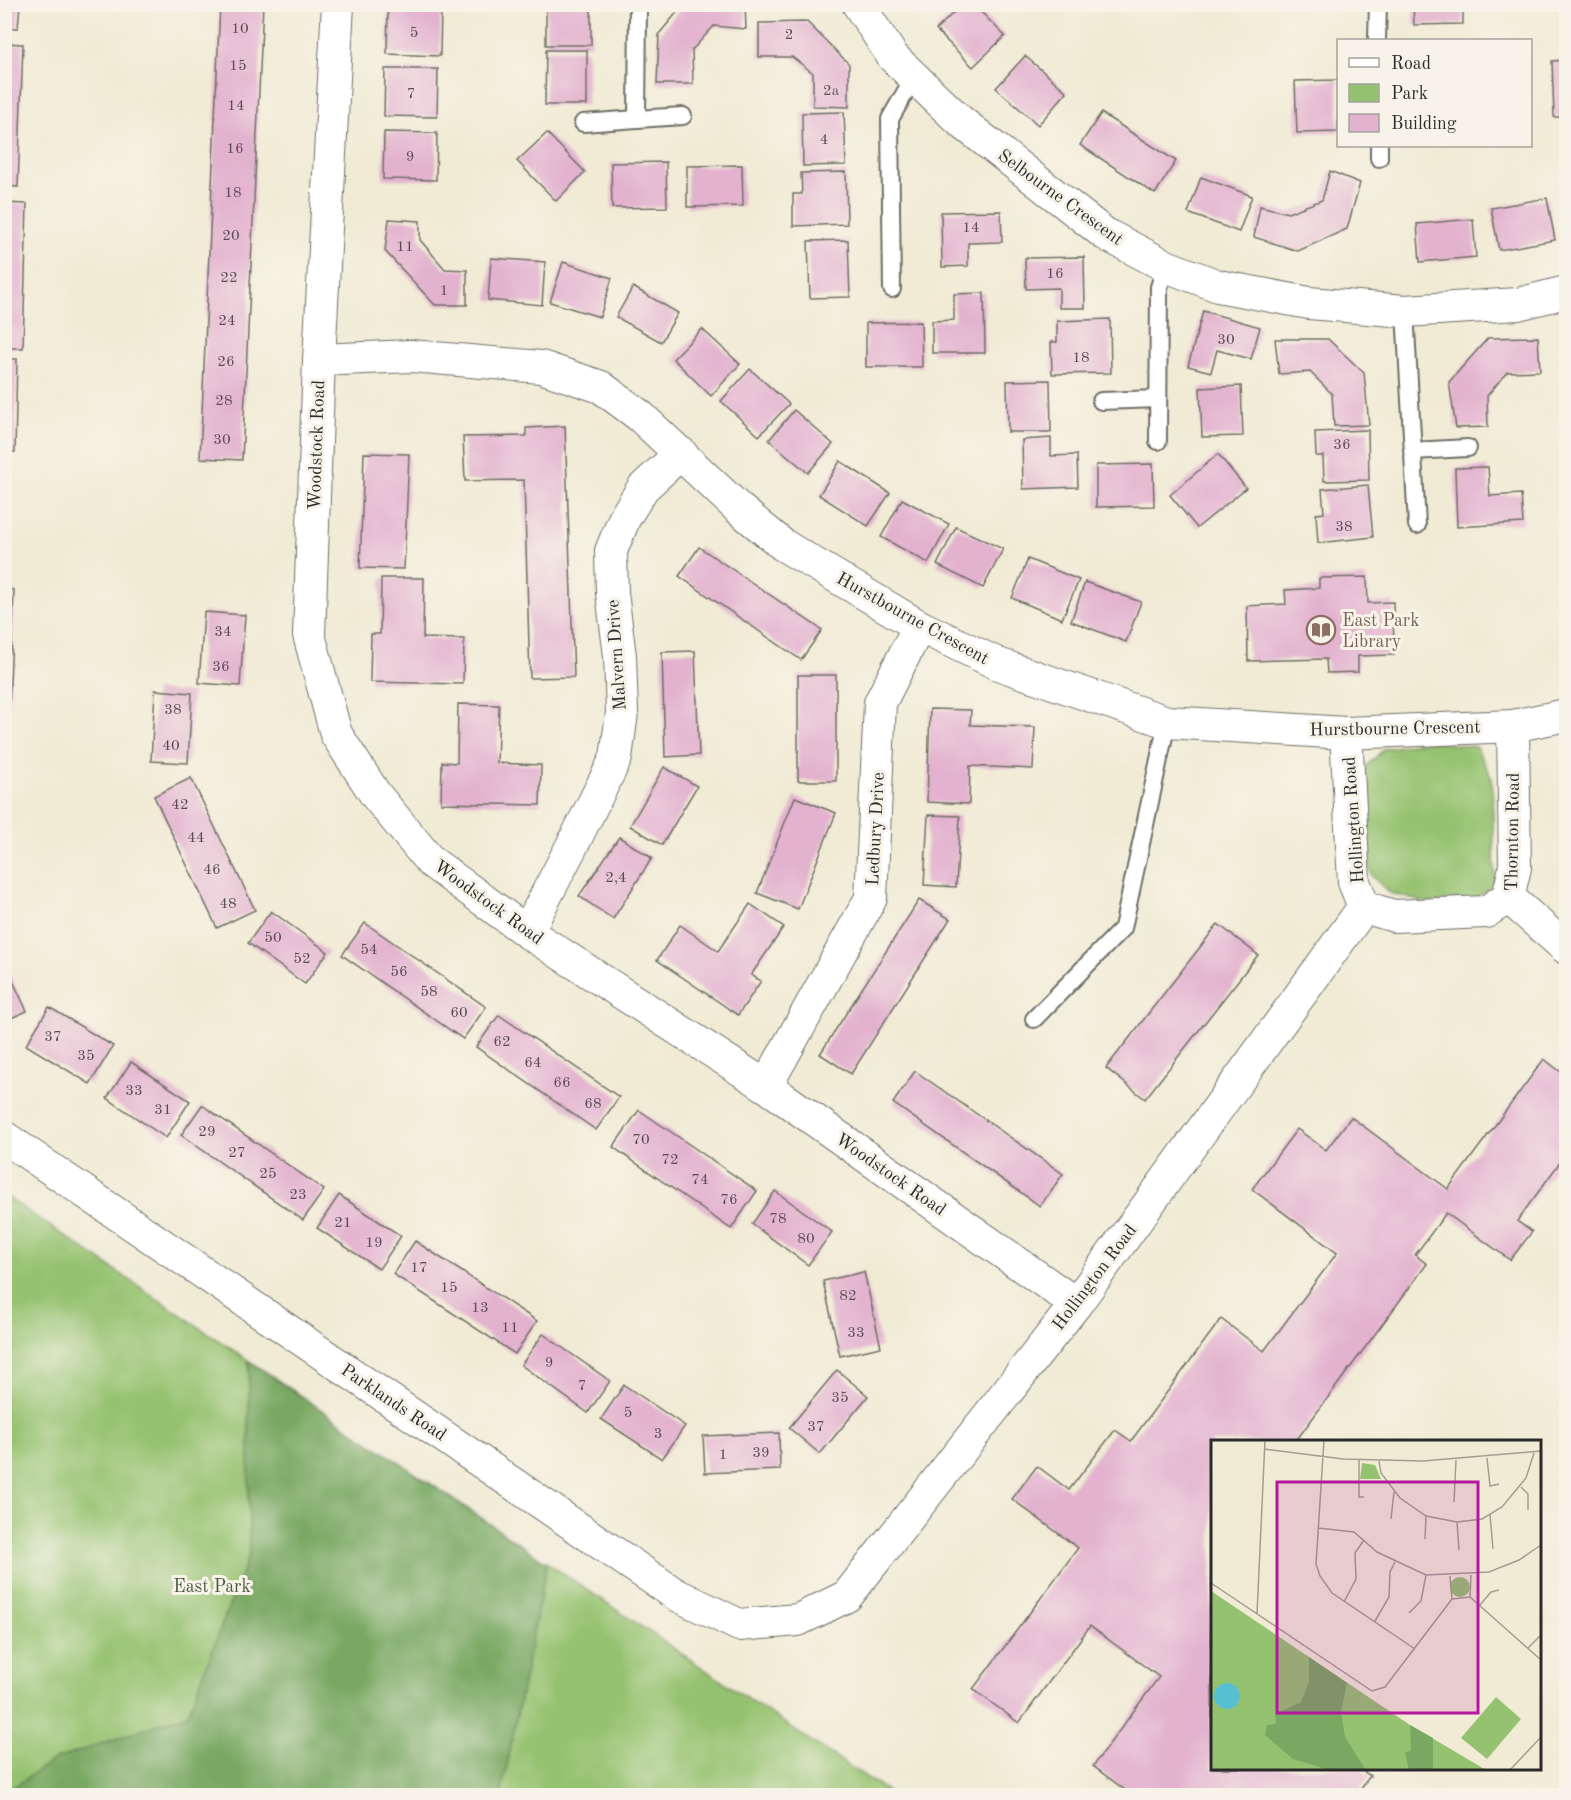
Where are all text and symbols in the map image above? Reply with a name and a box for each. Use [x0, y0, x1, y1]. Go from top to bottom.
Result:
house number: 10 [231, 22, 249, 37]
house number: 5 [410, 26, 418, 41]
house number: 2 [785, 28, 793, 43]
legend [1337, 39, 1532, 147]
text: Road [1391, 55, 1431, 73]
house number: 15 [229, 59, 247, 74]
house number: 2a [823, 84, 840, 99]
text: Park [1391, 85, 1428, 103]
house number: 7 [407, 87, 415, 102]
house number: 14 [227, 99, 245, 114]
text: Building [1391, 115, 1457, 133]
house number: 4 [820, 133, 828, 148]
house number: 16 [226, 142, 244, 157]
street label: Selbourne Crescent [994, 146, 1126, 249]
house number: 9 [406, 150, 414, 165]
house number: 18 [224, 186, 242, 201]
house number: 14 [962, 221, 980, 236]
house number: 20 [222, 229, 240, 244]
house number: 11 [396, 240, 414, 255]
house number: 16 [1046, 267, 1064, 282]
house number: 22 [220, 271, 238, 286]
house number: 1 [440, 284, 448, 299]
house number: 24 [218, 314, 236, 329]
house number: 30 [1217, 333, 1235, 348]
house number: 18 [1072, 351, 1090, 366]
house number: 26 [217, 355, 235, 370]
street label: Woodstock Road [306, 380, 328, 510]
house number: 28 [215, 394, 233, 409]
house number: 30 [213, 433, 231, 448]
house number: 36 [1333, 438, 1351, 453]
house number: 38 [1335, 520, 1353, 535]
street label: Hurstbourne Crescent [833, 570, 992, 668]
street label: Malvern Drive [604, 599, 630, 711]
place label: East Park Library [1342, 612, 1420, 651]
library icon: East Park Library [1305, 614, 1337, 646]
house number: 34 [214, 625, 232, 640]
house number: 36 [212, 660, 230, 675]
house number: 38 [164, 703, 182, 718]
street label: Hurstbourne Crescent [1309, 719, 1481, 739]
house number: 40 [162, 739, 180, 754]
street label: Hollington Road [1341, 756, 1367, 884]
street label: Ledbury Drive [864, 772, 888, 886]
street label: Thornton Road [1503, 772, 1523, 892]
house number: 42 [171, 798, 189, 813]
house number: 44 [187, 831, 205, 846]
street label: Woodstock Road [430, 857, 546, 948]
house number: 46 [203, 863, 221, 878]
house number: 2,4 [605, 871, 627, 886]
house number: 48 [219, 897, 237, 912]
house number: 50 [264, 931, 282, 946]
house number: 54 [360, 943, 378, 958]
house number: 52 [293, 952, 311, 967]
house number: 56 [390, 965, 408, 980]
house number: 58 [420, 985, 438, 1000]
house number: 60 [450, 1006, 468, 1021]
house number: 37 [44, 1030, 62, 1045]
house number: 62 [493, 1035, 511, 1050]
house number: 35 [77, 1049, 95, 1064]
house number: 64 [524, 1056, 542, 1071]
house number: 66 [553, 1076, 571, 1091]
house number: 33 [125, 1084, 143, 1099]
house number: 68 [584, 1097, 602, 1112]
house number: 31 [154, 1103, 172, 1118]
house number: 29 [198, 1125, 216, 1140]
street label: Woodstock Road [832, 1130, 949, 1220]
house number: 70 [632, 1133, 650, 1148]
house number: 27 [228, 1146, 246, 1161]
house number: 72 [661, 1153, 679, 1168]
house number: 25 [259, 1167, 277, 1182]
house number: 74 [691, 1173, 709, 1188]
house number: 23 [289, 1188, 307, 1203]
house number: 76 [720, 1193, 738, 1208]
house number: 78 [769, 1212, 787, 1227]
house number: 21 [334, 1216, 352, 1231]
street label: Hollington Road [1049, 1221, 1140, 1334]
house number: 80 [797, 1232, 815, 1247]
house number: 19 [365, 1236, 383, 1251]
house number: 17 [410, 1261, 428, 1276]
house number: 15 [440, 1281, 458, 1296]
house number: 82 [839, 1289, 857, 1304]
house number: 13 [471, 1301, 489, 1316]
house number: 11 [501, 1321, 519, 1336]
house number: 33 [847, 1326, 865, 1341]
house number: 9 [545, 1356, 553, 1371]
street label: Parklands Road [337, 1361, 449, 1445]
house number: 7 [578, 1379, 586, 1394]
house number: 35 [831, 1391, 849, 1406]
house number: 5 [624, 1406, 632, 1421]
house number: 37 [807, 1420, 825, 1435]
house number: 3 [654, 1427, 662, 1442]
inset map [1211, 1440, 1541, 1770]
house number: 39 [752, 1446, 770, 1461]
house number: 1 [719, 1448, 727, 1463]
park label: East Park [173, 1578, 251, 1596]

